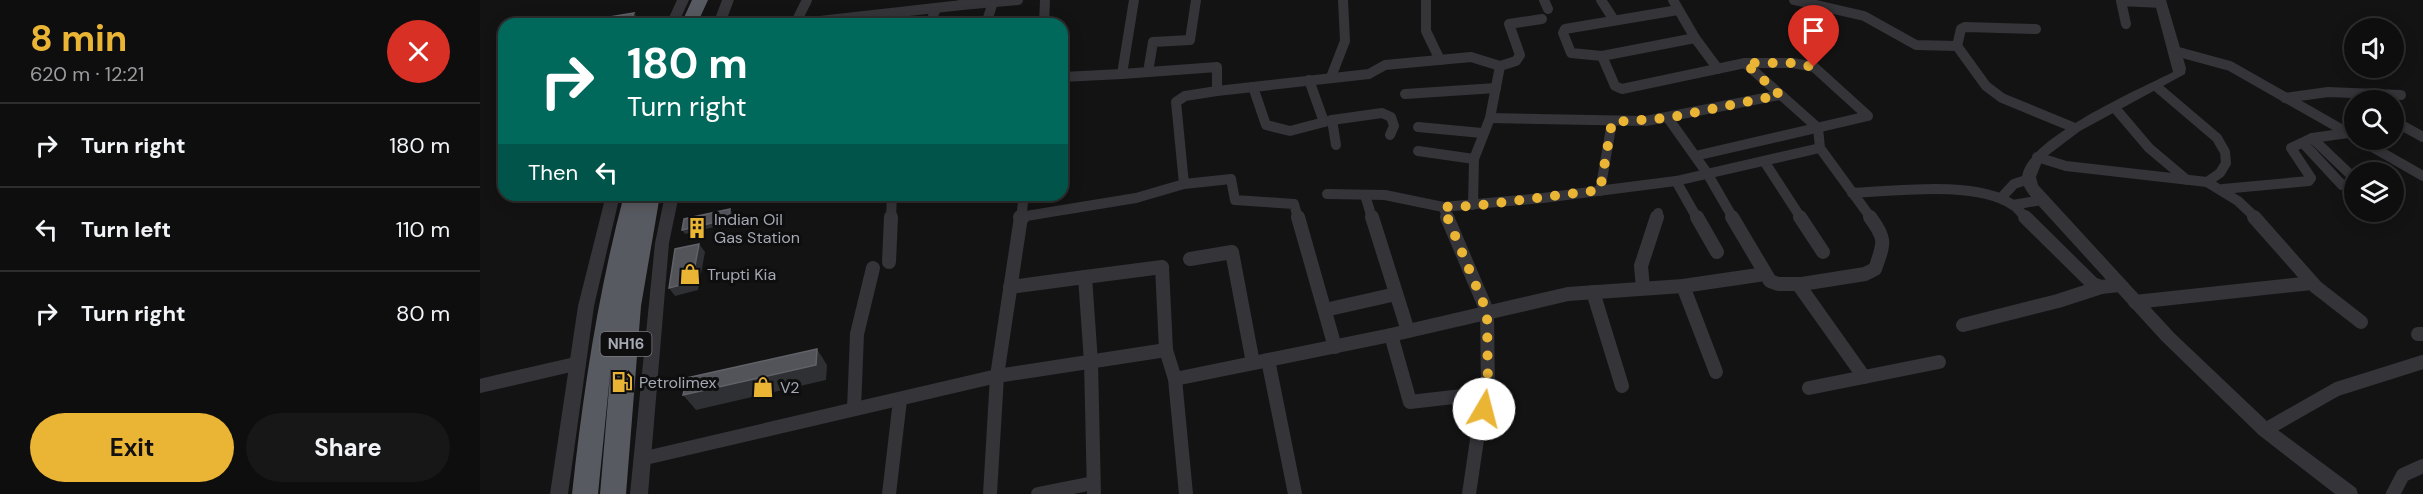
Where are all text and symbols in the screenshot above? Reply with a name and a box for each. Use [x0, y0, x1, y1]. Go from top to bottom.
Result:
pin [1788, 5, 1839, 67]
icon: arrive [1797, 14, 1830, 47]
text: 8 min [30, 15, 127, 62]
map controls [2344, 18, 2404, 222]
button: sound [2344, 18, 2404, 78]
button: close [387, 20, 450, 83]
text: 180 m [627, 36, 748, 91]
icon: right [528, 42, 606, 120]
text: 620 m · 12:21 [30, 61, 144, 87]
text: Turn right [627, 89, 747, 124]
button: search [2344, 90, 2404, 150]
icon: right [30, 129, 63, 162]
text: Turn right [81, 131, 186, 160]
text: 180 m [389, 131, 450, 160]
icon: left [590, 156, 623, 189]
text: Then [528, 158, 578, 187]
button: layers [2344, 162, 2404, 222]
place label: Indian Oil Gas Station [714, 209, 800, 248]
icon: left [30, 213, 63, 246]
text: Turn left [81, 215, 171, 244]
text: 110 m [396, 215, 450, 244]
building icon: Indian Oil Gas Station [685, 216, 709, 240]
shop icon: Trupti Kia [678, 262, 702, 286]
place label: Trupti Kia [707, 264, 776, 285]
icon: right [30, 297, 63, 330]
text: Turn right [81, 299, 186, 328]
text: 80 m [396, 299, 450, 328]
road number: NH16 [600, 332, 652, 356]
fuel station icon: Petrolimex [610, 370, 634, 394]
place label: Petrolimex [639, 372, 716, 393]
shop icon: V2 [751, 375, 775, 399]
place label: V2 [780, 377, 800, 398]
position arrow [1452, 377, 1516, 441]
button: Exit [30, 413, 234, 482]
button: Share [246, 413, 450, 482]

